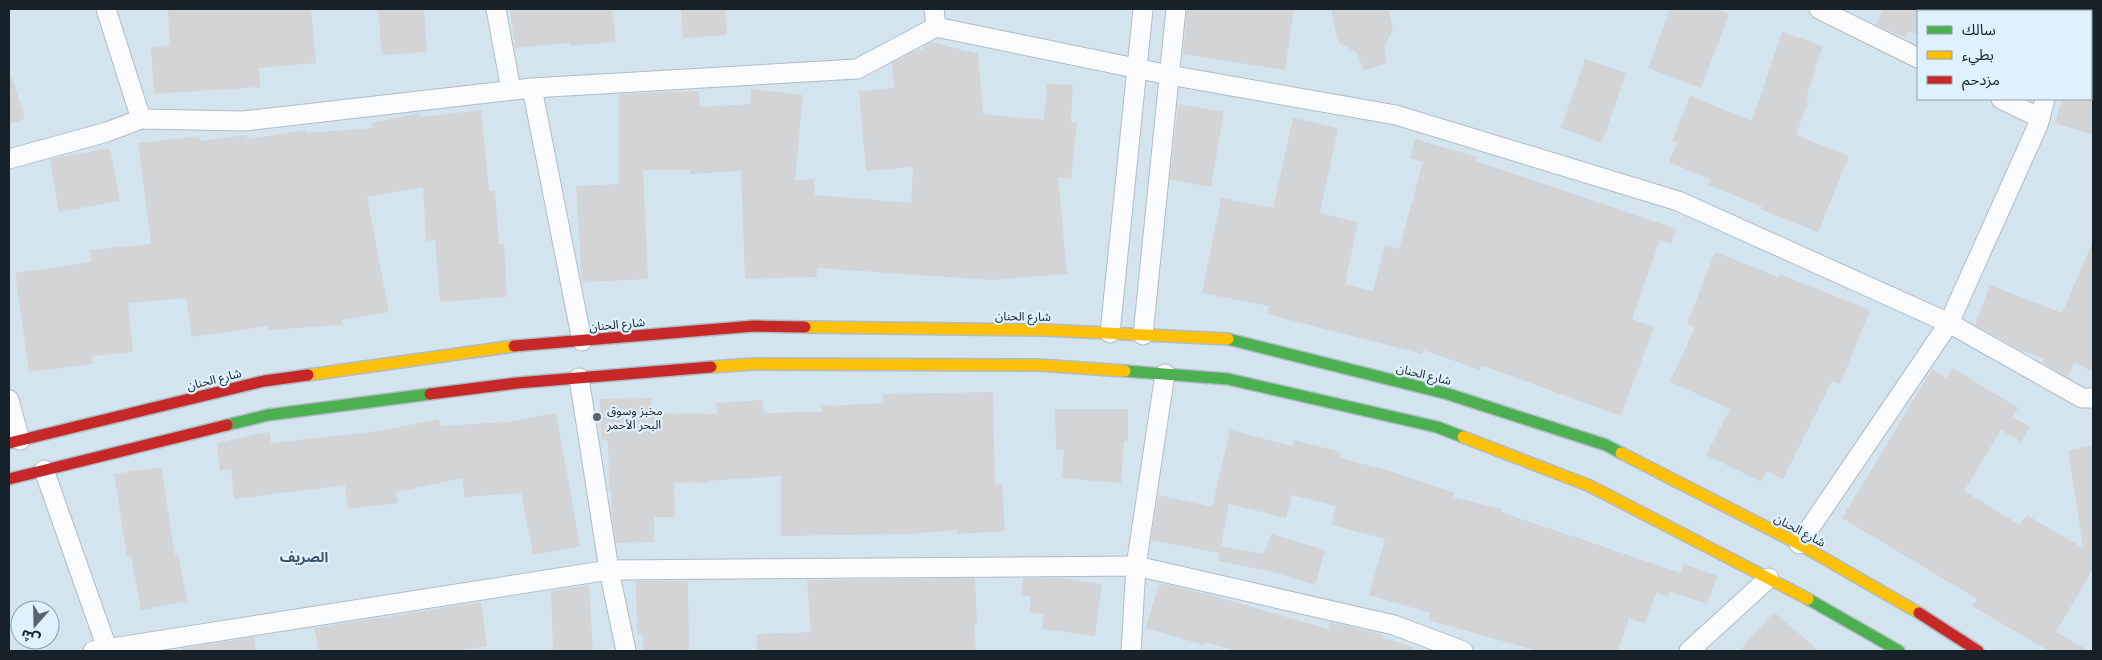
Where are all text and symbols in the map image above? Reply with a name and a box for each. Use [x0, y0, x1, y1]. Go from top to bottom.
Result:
legend [1917, 10, 2092, 100]
text: سالك [1962, 19, 1996, 39]
text: بطيء [1962, 44, 1994, 66]
text: مزدحم [1962, 69, 2000, 91]
street label: شارع الحنان [995, 307, 1051, 326]
street label: شارع الحنان [588, 313, 646, 336]
street label: شارع الحنان [1395, 359, 1453, 390]
street label: شارع الحنان [185, 364, 243, 395]
place label: مخبز وسوق البحر الأحمر [606, 402, 663, 433]
marker: مخبز وسوق البحر الأحمر [591, 411, 603, 423]
street label: شارع الحنان [1771, 509, 1829, 552]
district label: الصريف [280, 547, 328, 566]
north arrow [10, 600, 60, 650]
text: ش [18, 625, 43, 650]

